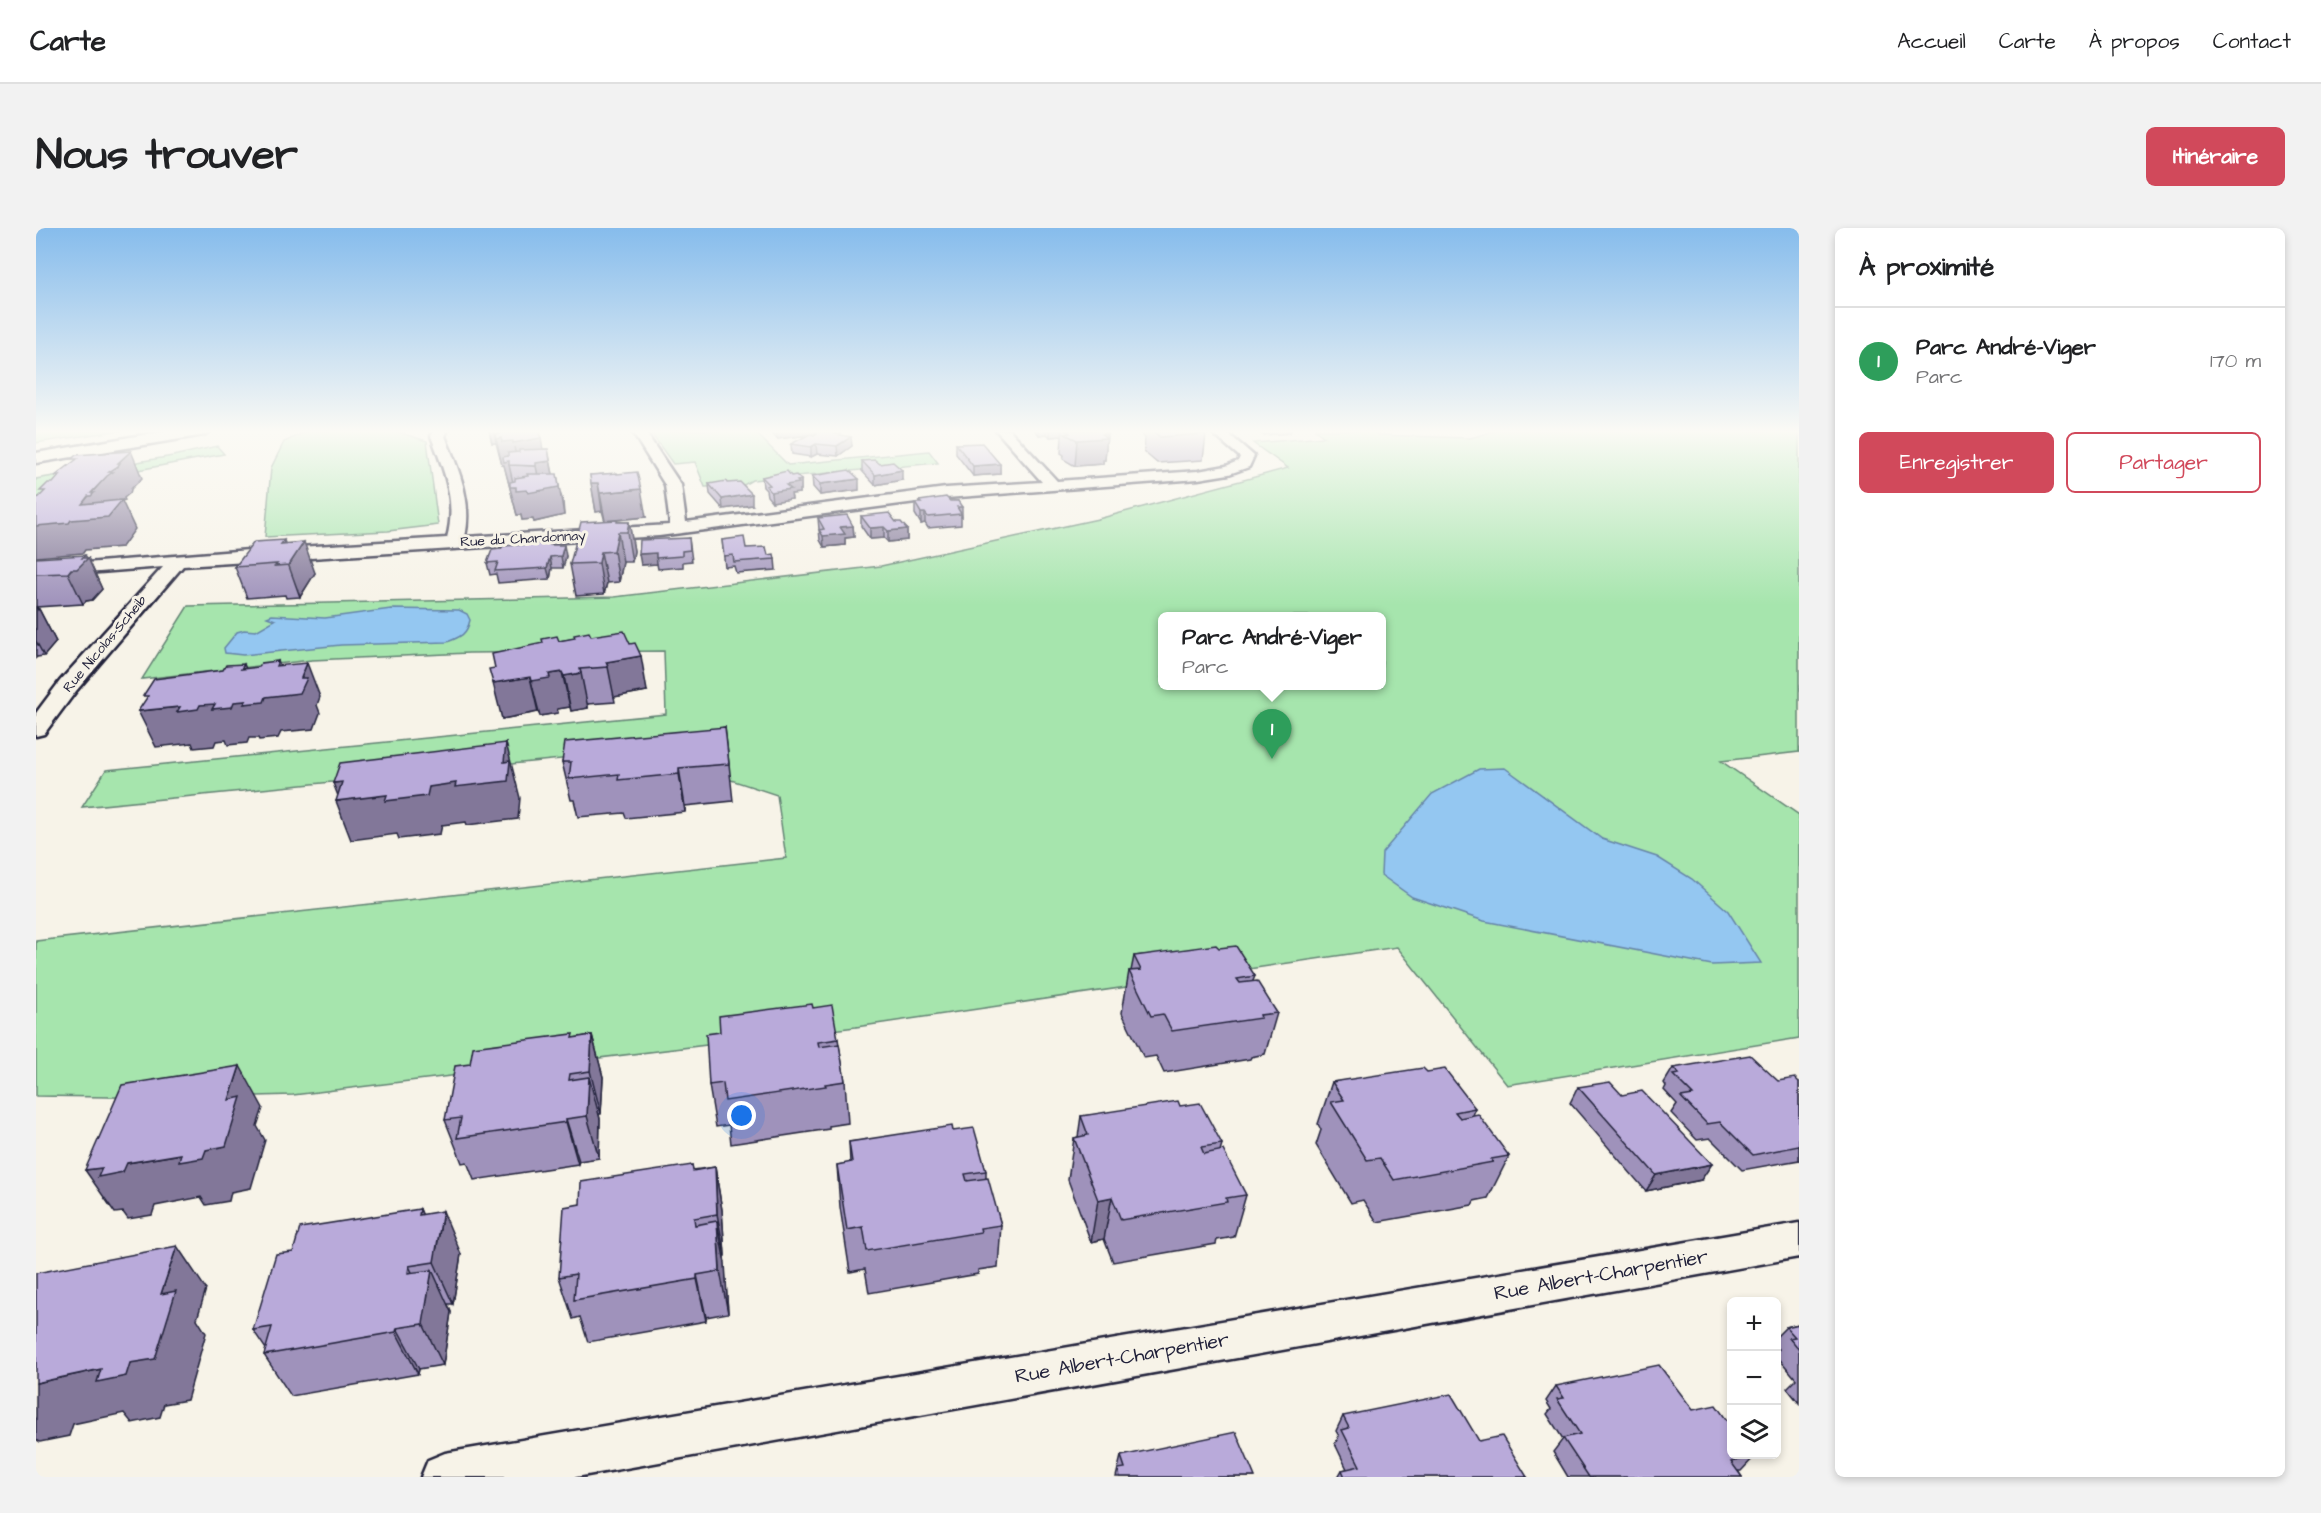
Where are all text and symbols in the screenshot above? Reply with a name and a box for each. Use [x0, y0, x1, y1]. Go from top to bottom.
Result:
text: Carte [30, 22, 106, 61]
text: Accueil [1897, 27, 1966, 56]
text: Carte [1999, 27, 2056, 56]
text: À propos [2089, 27, 2180, 56]
text: Contact [2213, 27, 2291, 56]
text: Nous trouver [36, 127, 298, 185]
button: Itinéraire [2146, 127, 2285, 186]
text: À proximité [1859, 249, 1994, 285]
text: Parc André-Viger [1916, 332, 2096, 363]
text: 1 [1877, 347, 1880, 375]
text: 170 m [2210, 347, 2261, 375]
text: Parc [1916, 363, 1963, 391]
button: Enregistrer [1859, 432, 2054, 493]
button: Partager [2066, 432, 2261, 493]
street label: Rue du Chardonnay [460, 526, 587, 552]
street label: Rue Nicolas-Scheib [58, 591, 152, 697]
popup [1158, 612, 1386, 690]
text: Parc André-Viger [1182, 622, 1362, 653]
text: Parc [1182, 653, 1229, 681]
pin: 1 [1252, 710, 1292, 759]
your location [727, 1101, 756, 1130]
street label: Rue Albert-Charpentier [1492, 1242, 1710, 1308]
map controls [1727, 1297, 1781, 1459]
button: + [1727, 1297, 1781, 1351]
street label: Rue Albert-Charpentier [1013, 1325, 1231, 1391]
button: − [1727, 1351, 1781, 1405]
button: layers [1727, 1405, 1781, 1459]

